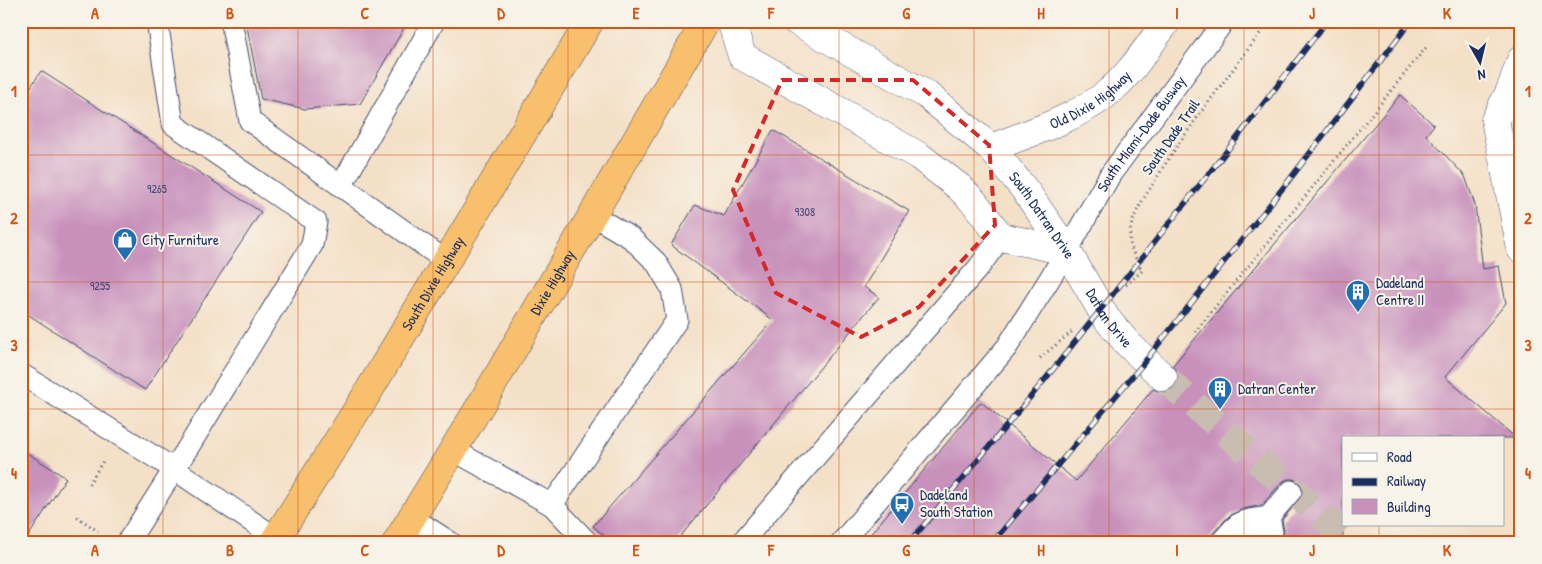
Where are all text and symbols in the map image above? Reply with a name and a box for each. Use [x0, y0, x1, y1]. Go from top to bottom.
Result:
text: A [91, 2, 99, 24]
text: B [226, 2, 234, 24]
text: C [361, 2, 370, 24]
text: D [497, 2, 505, 24]
text: E [632, 2, 640, 24]
text: F [767, 2, 775, 24]
text: G [902, 2, 910, 24]
text: H [1037, 2, 1045, 24]
text: I [1175, 2, 1179, 24]
text: J [1309, 2, 1315, 24]
text: K [1443, 2, 1452, 24]
north arrow [1454, 38, 1504, 88]
text: N [1476, 65, 1487, 85]
street label: Old Dixie Highway [1046, 66, 1136, 134]
street label: South Miami-Dade Busway [1092, 71, 1190, 195]
text: 1 [11, 80, 17, 102]
text: 1 [1525, 80, 1531, 102]
street label: South Dade Trail [1137, 95, 1204, 179]
street label: South Datran Drive [1004, 167, 1080, 263]
house number: 9265 [147, 180, 167, 197]
house number: 9308 [795, 203, 815, 220]
text: 2 [10, 207, 18, 229]
text: 2 [1524, 207, 1532, 229]
shop icon: City Furniture [112, 227, 138, 261]
place label: City Furniture [142, 229, 219, 250]
street label: South Dixie Highway [396, 232, 469, 334]
street label: Dixie Highway [525, 246, 580, 319]
place label: Dadeland Centre II [1376, 272, 1424, 310]
house number: 9255 [90, 277, 110, 294]
building icon: Dadeland Centre II [1345, 279, 1371, 313]
street label: Datran Drive [1081, 284, 1138, 352]
text: 3 [10, 334, 18, 356]
text: 3 [1524, 334, 1532, 356]
building icon: Datran Center [1207, 376, 1233, 410]
place label: Datran Center [1238, 378, 1316, 399]
legend [1342, 436, 1504, 526]
text: Road [1387, 446, 1412, 467]
text: 4 [11, 462, 17, 484]
text: 4 [1525, 462, 1531, 484]
text: Railway [1387, 470, 1426, 491]
place label: Dadeland South Station [920, 484, 993, 522]
bus stop icon: Dadeland South Station [889, 491, 915, 525]
text: Building [1387, 496, 1431, 517]
text: A [91, 539, 99, 561]
text: B [226, 539, 234, 561]
text: C [361, 539, 370, 561]
text: D [497, 539, 505, 561]
text: E [632, 539, 640, 561]
text: F [767, 539, 775, 561]
text: G [902, 539, 910, 561]
text: H [1037, 539, 1045, 561]
text: I [1175, 539, 1179, 561]
text: J [1309, 539, 1315, 561]
text: K [1443, 539, 1452, 561]

